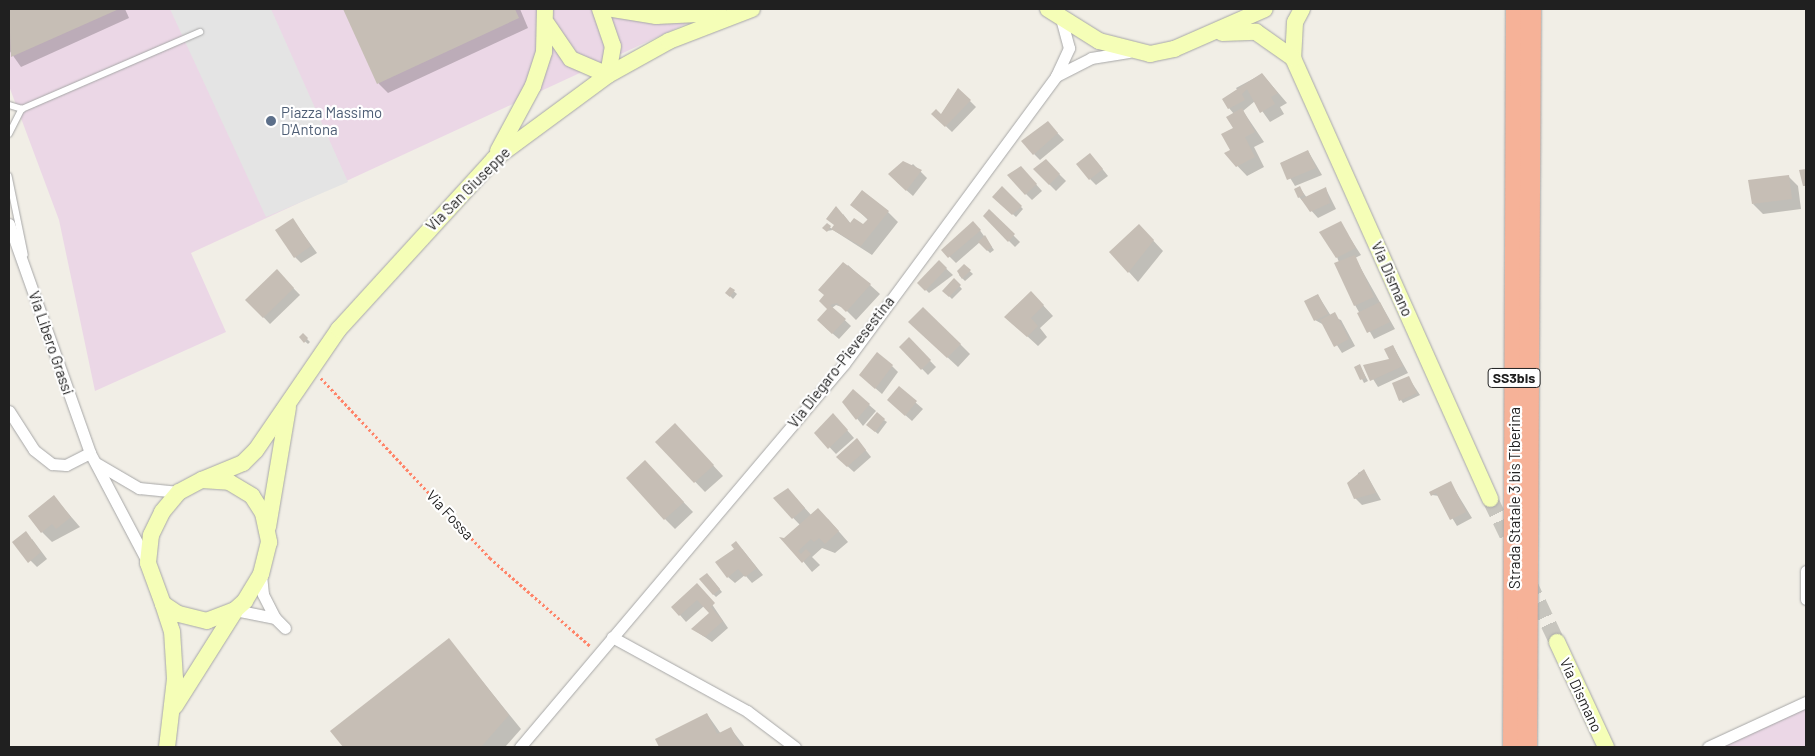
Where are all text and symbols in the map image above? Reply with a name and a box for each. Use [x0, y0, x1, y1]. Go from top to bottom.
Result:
place label: Piazza Massimo D'Antona [281, 103, 382, 138]
marker: Piazza Massimo D'Antona [265, 115, 277, 127]
street label: Via San Giuseppe [422, 143, 514, 235]
street label: Via Dismano [1368, 239, 1416, 319]
street label: Via Libero Grassi [25, 289, 77, 397]
street label: Via Diegaro-Pievesestina [784, 293, 898, 431]
road number: SS3bis [1486, 366, 1542, 389]
street label: Strada Statale 3 bis Tiberina [1506, 407, 1524, 589]
street label: Via Fossa [423, 486, 477, 544]
street label: Via Dismano [1556, 655, 1606, 735]

